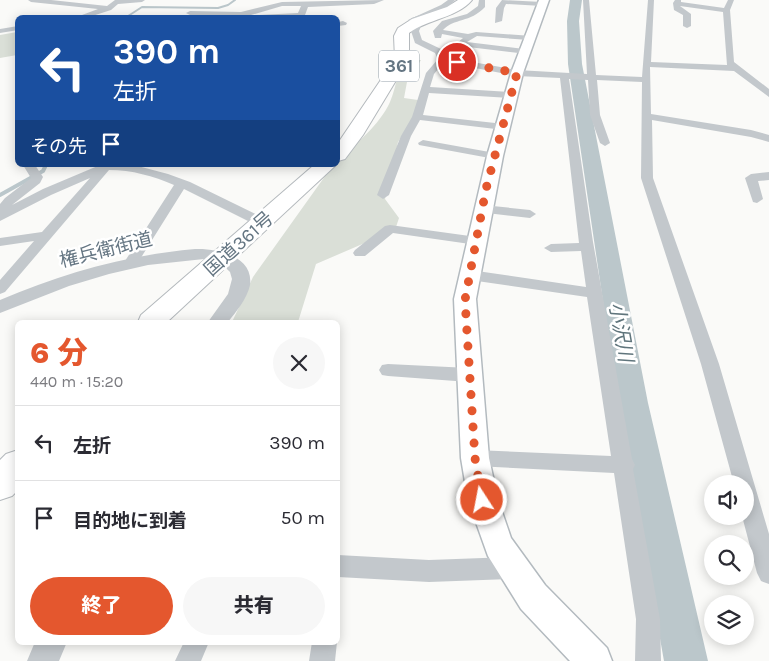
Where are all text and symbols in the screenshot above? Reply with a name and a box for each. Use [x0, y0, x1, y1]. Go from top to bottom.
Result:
text: 390 m [113, 31, 220, 72]
icon: left [30, 35, 95, 100]
pin [436, 41, 478, 83]
icon: arrive [443, 48, 471, 76]
road number: 361 [379, 50, 419, 82]
text: 左折 [113, 79, 157, 105]
icon: arrive [97, 130, 125, 158]
text: その先 [30, 136, 87, 158]
street label: 国道361号 [200, 207, 278, 281]
street label: 権兵衛街道 [57, 228, 155, 272]
water label: 小沢川 [604, 300, 638, 366]
text: 6 分 [30, 335, 87, 371]
button: close [273, 337, 325, 389]
text: 440 m · 15:20 [30, 372, 123, 391]
icon: left [30, 429, 58, 457]
text: 390 m [269, 432, 325, 454]
text: 左折 [73, 435, 111, 457]
position arrow [455, 473, 507, 525]
map controls [704, 475, 754, 645]
button: sound [704, 475, 754, 525]
icon: arrive [30, 504, 58, 532]
text: 50 m [281, 507, 325, 529]
text: 目的地に到着 [73, 510, 187, 532]
button: search [704, 535, 754, 585]
button: 終了 [30, 577, 173, 635]
button: 共有 [183, 577, 325, 635]
button: layers [704, 595, 754, 645]

